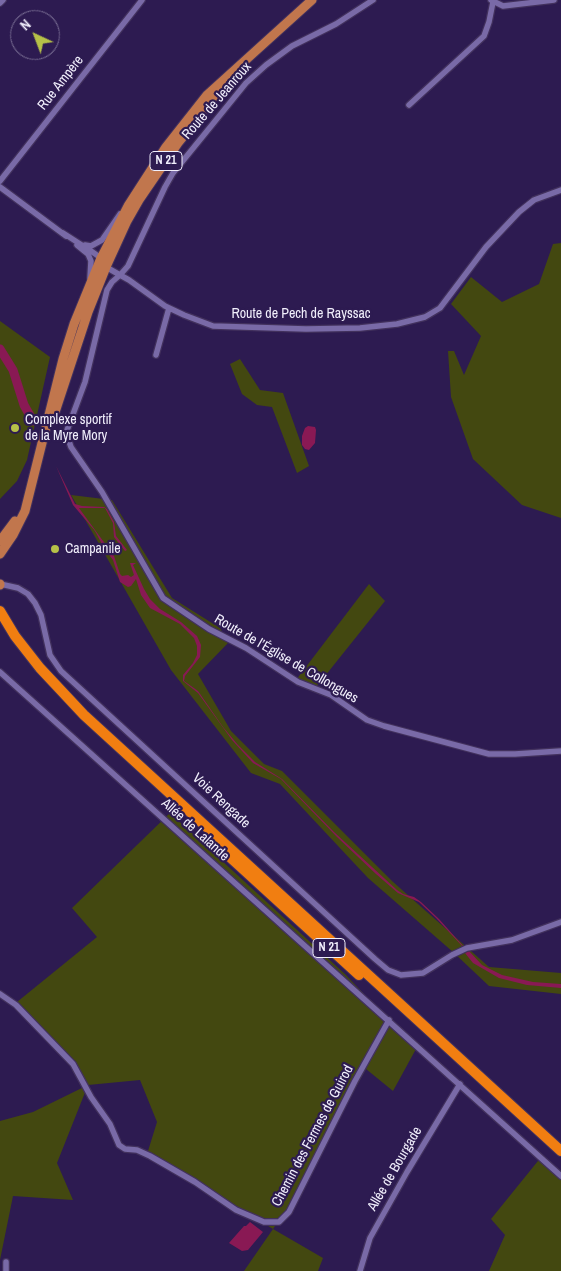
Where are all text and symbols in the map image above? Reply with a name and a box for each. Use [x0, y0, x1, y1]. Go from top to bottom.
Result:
north arrow [10, 10, 60, 60]
text: N [16, 15, 35, 34]
street label: Rue Ampère [35, 52, 87, 114]
street label: Route de Jeanroux [179, 59, 255, 143]
road number: N 21 [150, 152, 182, 170]
street label: Route de Pech de Rayssac [231, 306, 371, 322]
place label: Complexe sportif de la Myre Mory [25, 412, 112, 444]
marker: Complexe sportif de la Myre Mory [9, 422, 21, 434]
place label: Campanile [65, 541, 121, 557]
marker: Campanile [49, 543, 61, 555]
street label: Route de l’Église de Collongues [211, 611, 361, 707]
street label: Voie Rengade [189, 770, 253, 832]
street label: Allée de Lalande [158, 795, 232, 865]
road number: N 21 [313, 938, 345, 958]
street label: Chemin des Fermes de Guirod [269, 1062, 357, 1210]
street label: Allée de Bourgade [364, 1124, 426, 1214]

